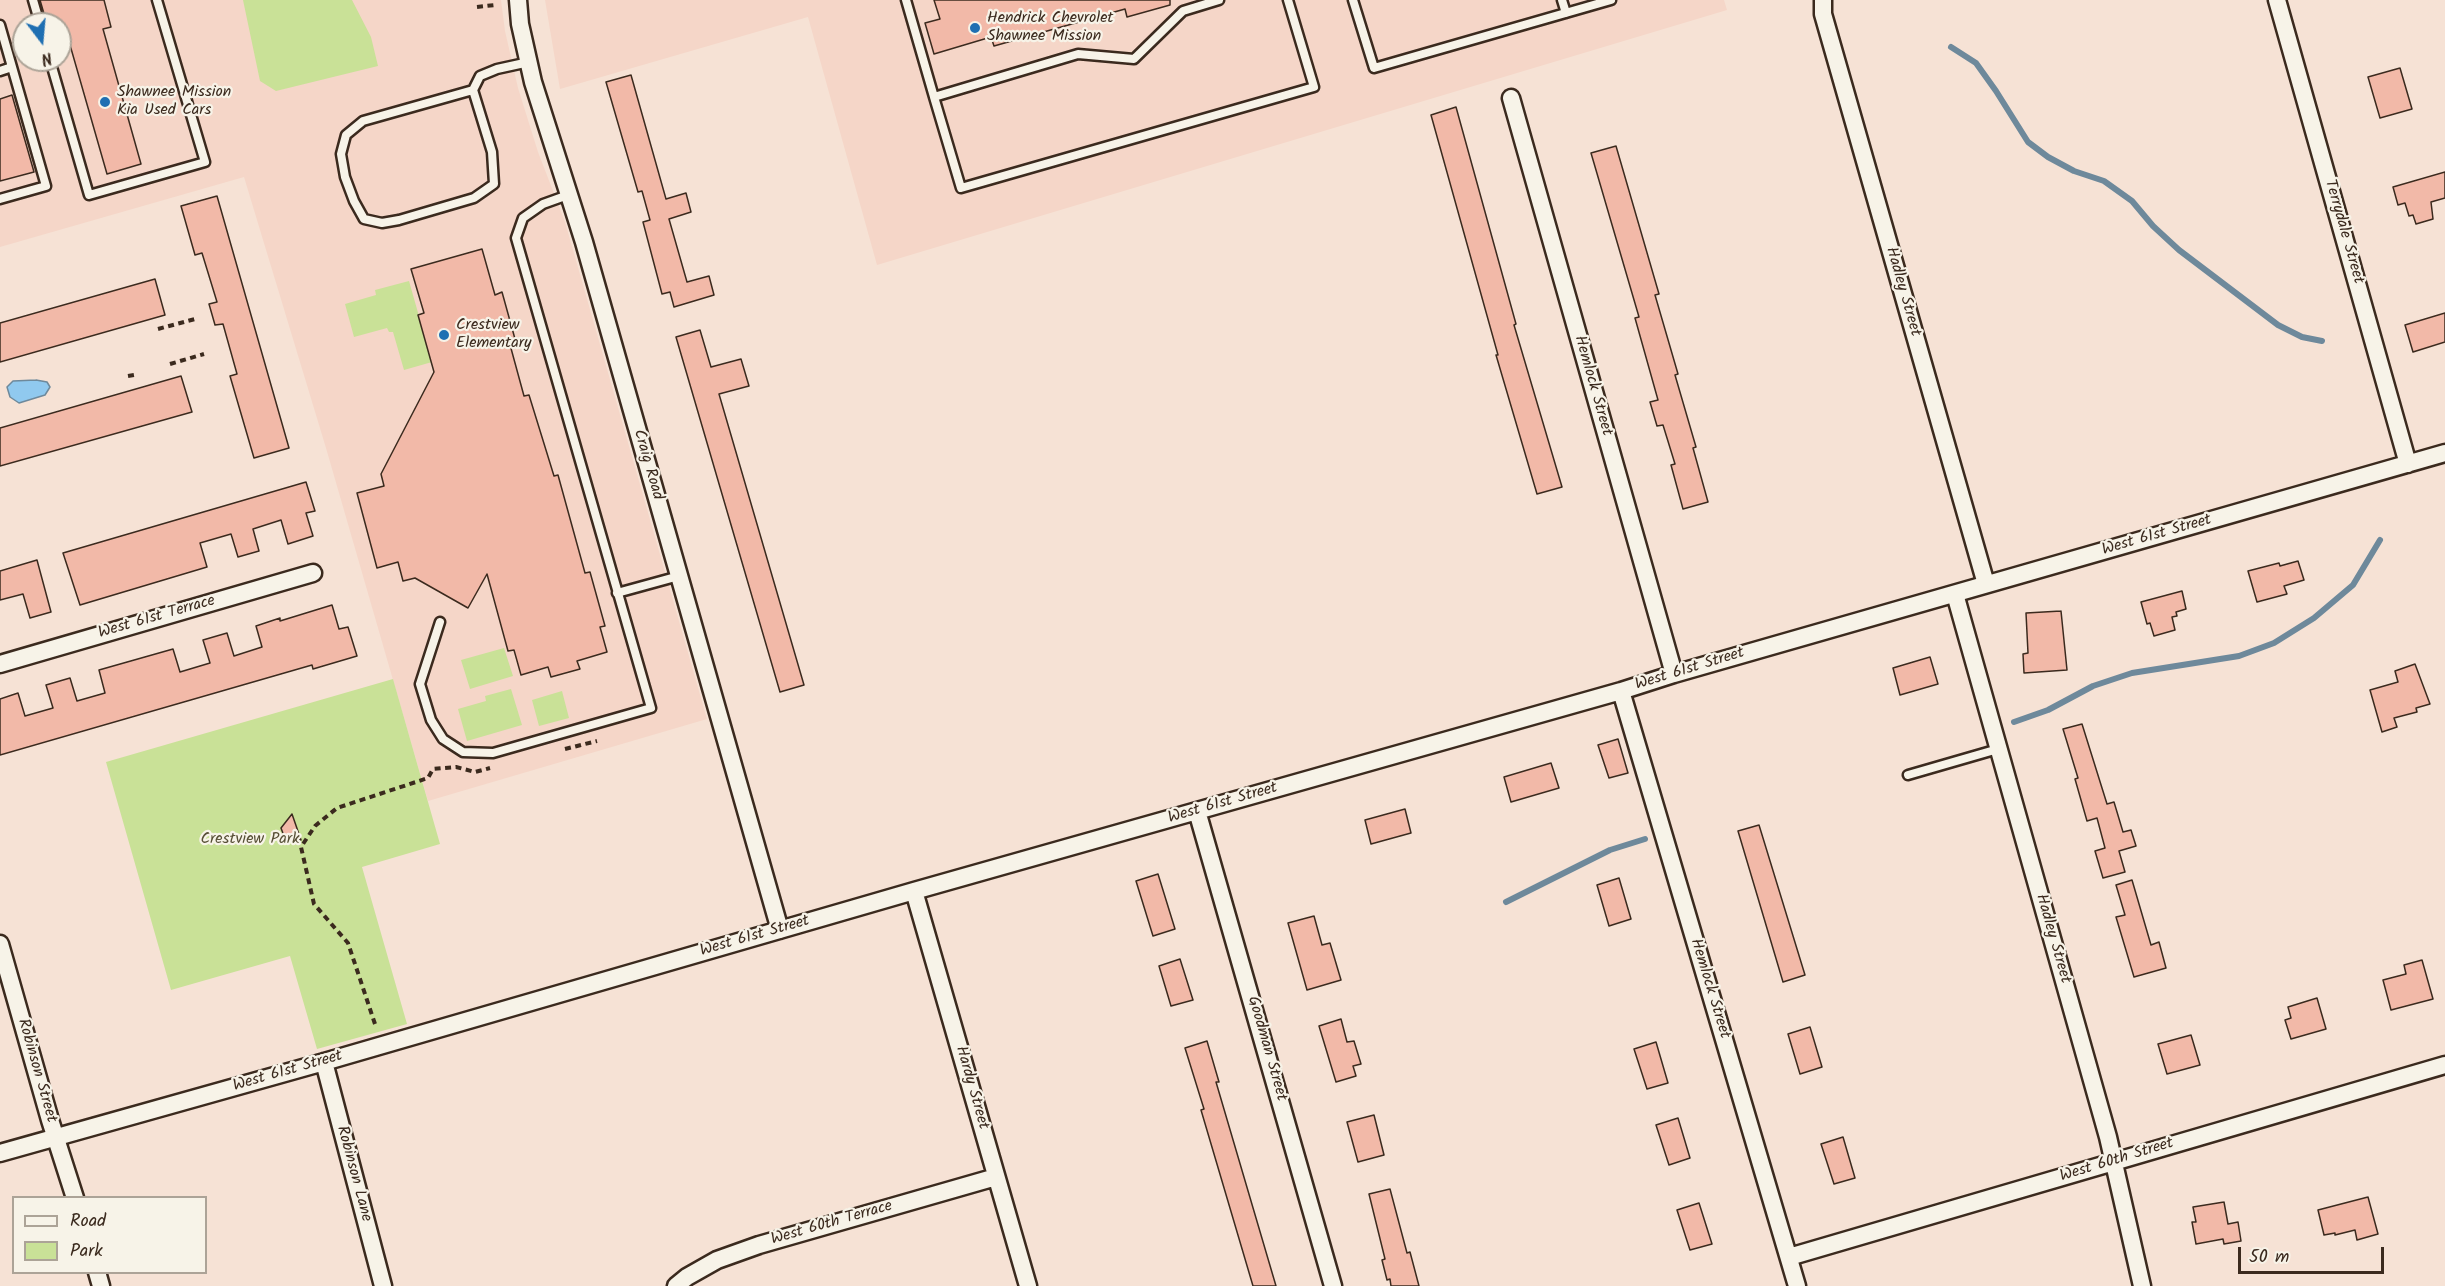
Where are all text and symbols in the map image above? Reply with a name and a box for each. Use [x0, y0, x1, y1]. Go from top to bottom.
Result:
place label: Hendrick Chevrolet Shawnee Mission [987, 9, 1114, 47]
north arrow [12, 12, 72, 72]
marker: Hendrick Chevrolet Shawnee Mission [968, 21, 982, 35]
text: N [38, 44, 55, 71]
place label: Shawnee Mission Kia Used Cars [117, 83, 231, 121]
marker: Shawnee Mission Kia Used Cars [98, 95, 112, 109]
street label: Terrydale Street [2319, 178, 2367, 286]
street label: Hadley Street [1880, 245, 1924, 339]
place label: Crestview Elementary [456, 316, 531, 354]
marker: Crestview Elementary [437, 328, 451, 342]
street label: Hemlock Street [1569, 334, 1615, 438]
street label: Craig Road [628, 428, 666, 502]
street label: West 61st Street [2100, 511, 2214, 561]
street label: West 61st Terrace [96, 592, 218, 644]
street label: West 61st Street [1633, 644, 1747, 696]
street label: West 61st Street [1166, 779, 1280, 829]
park label: Crestview Park [200, 830, 300, 850]
street label: Hadley Street [2030, 892, 2074, 986]
street label: West 61st Street [698, 912, 812, 962]
street label: Hemlock Street [1685, 937, 1733, 1041]
street label: Goodman Street [1242, 994, 1290, 1104]
street label: Robinson Street [12, 1017, 60, 1125]
street label: Hardy Street [950, 1044, 992, 1132]
street label: West 61st Street [231, 1047, 345, 1097]
street label: Robinson Lane [331, 1124, 375, 1224]
street label: West 60th Street [2058, 1135, 2176, 1187]
legend [12, 1196, 207, 1274]
street label: West 60th Terrace [769, 1197, 895, 1251]
text: Road [70, 1207, 106, 1236]
scale bar [2241, 1235, 2386, 1273]
text: Park [70, 1237, 103, 1266]
text: 50 m [2249, 1243, 2289, 1272]

